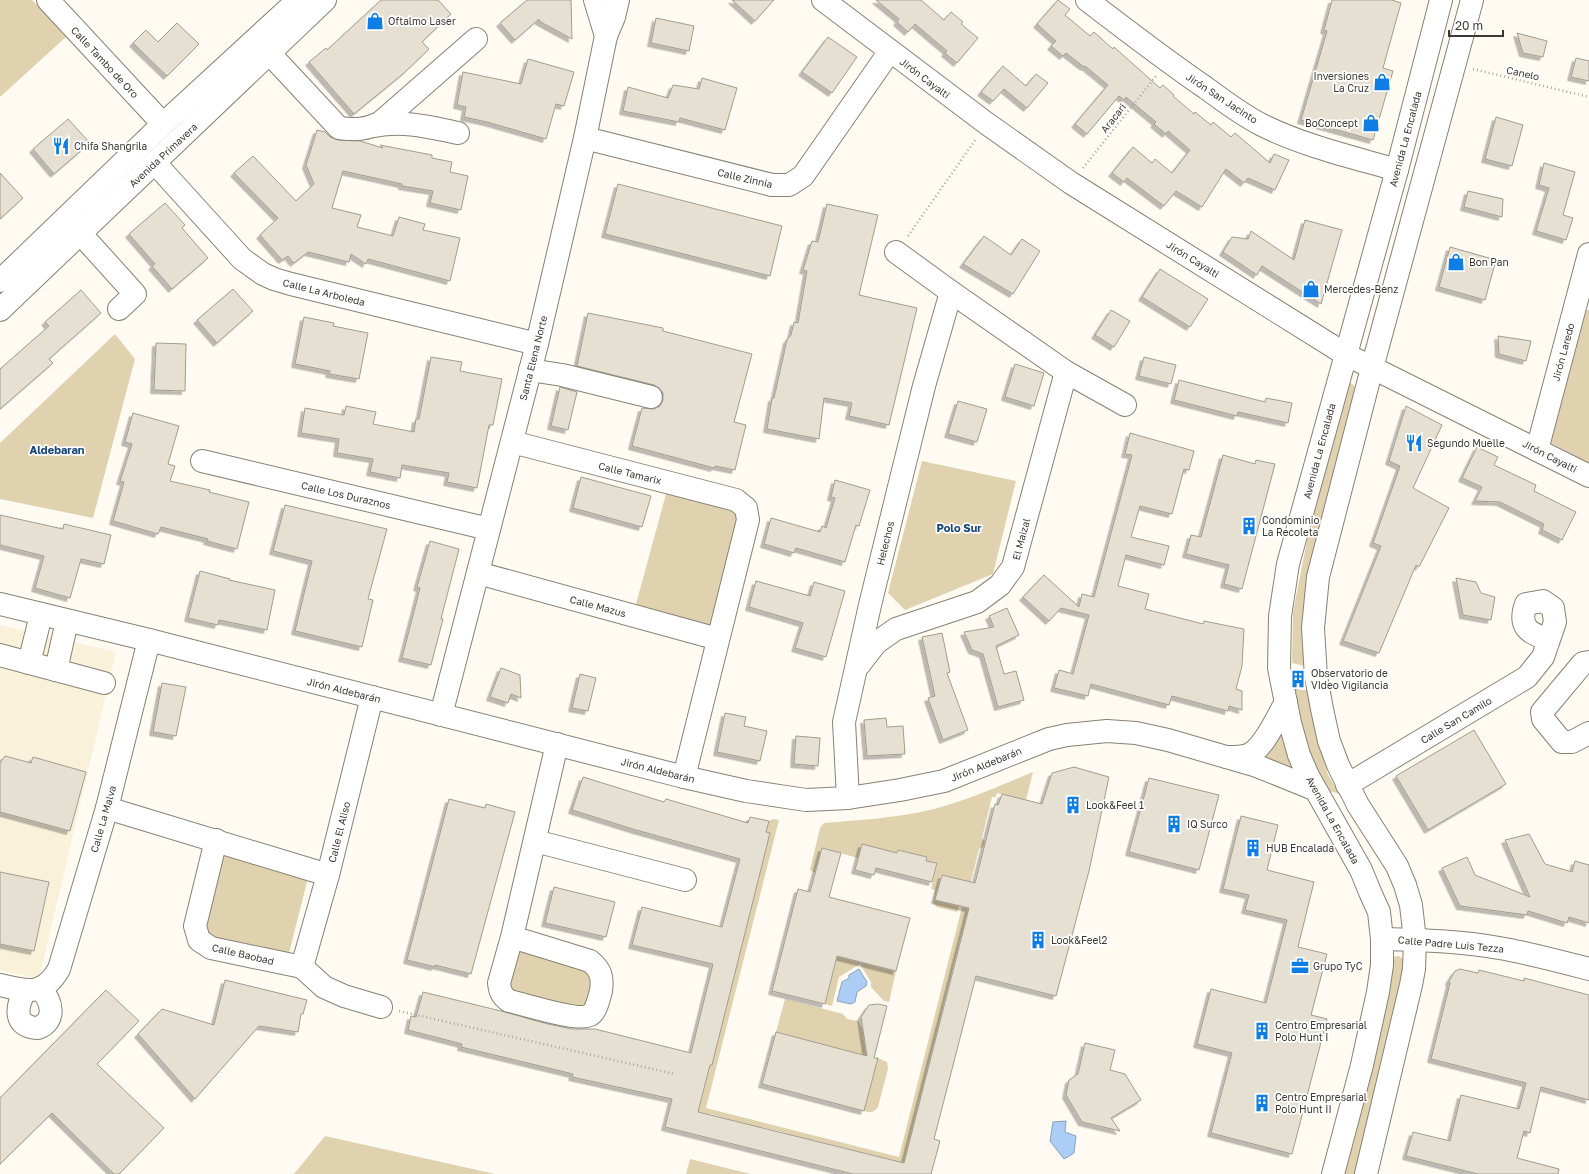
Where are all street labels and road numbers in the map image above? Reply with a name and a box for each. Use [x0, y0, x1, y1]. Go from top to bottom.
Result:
street label: Calle Tambo de Oro [69, 24, 141, 100]
street label: Jirón Cayalti [898, 55, 952, 101]
street label: Canelo [1505, 63, 1541, 83]
street label: Jirón San Jacinto [1184, 70, 1260, 126]
street label: Avenida La Encalada [1386, 90, 1424, 188]
street label: Aracari [1098, 101, 1128, 135]
street label: Avenida Primavera [127, 120, 199, 190]
street label: Calle Zinnia [716, 166, 774, 190]
street label: Jirón Cayalti [1165, 238, 1221, 280]
street label: Calle La Arboleda [282, 276, 366, 308]
street label: Santa Elena Norte [517, 314, 549, 402]
street label: Jirón Laredo [1549, 322, 1577, 382]
street label: Avenida La Encalada [1300, 402, 1338, 500]
street label: Jirón Cayalti [1521, 437, 1579, 475]
street label: Calle Tamarix [597, 459, 663, 487]
street label: Calle Los Duraznos [300, 479, 392, 511]
street label: El Maizal [1010, 517, 1032, 561]
street label: Helechos [874, 520, 896, 566]
street label: Calle Mazus [569, 593, 627, 619]
street label: Jirón Aldebarán [306, 675, 382, 705]
street label: Calle San Camilo [1418, 694, 1494, 746]
street label: Jirón Aldebarán [949, 744, 1023, 784]
street label: Jirón Aldebarán [620, 755, 696, 785]
street label: Avenida La Encalada [1304, 774, 1362, 866]
street label: Calle La Malva [88, 784, 118, 854]
street label: Calle El Aliso [326, 800, 352, 864]
street label: Calle Padre Luis Tezza [1397, 933, 1505, 955]
street label: Calle Baobad [211, 941, 275, 967]

